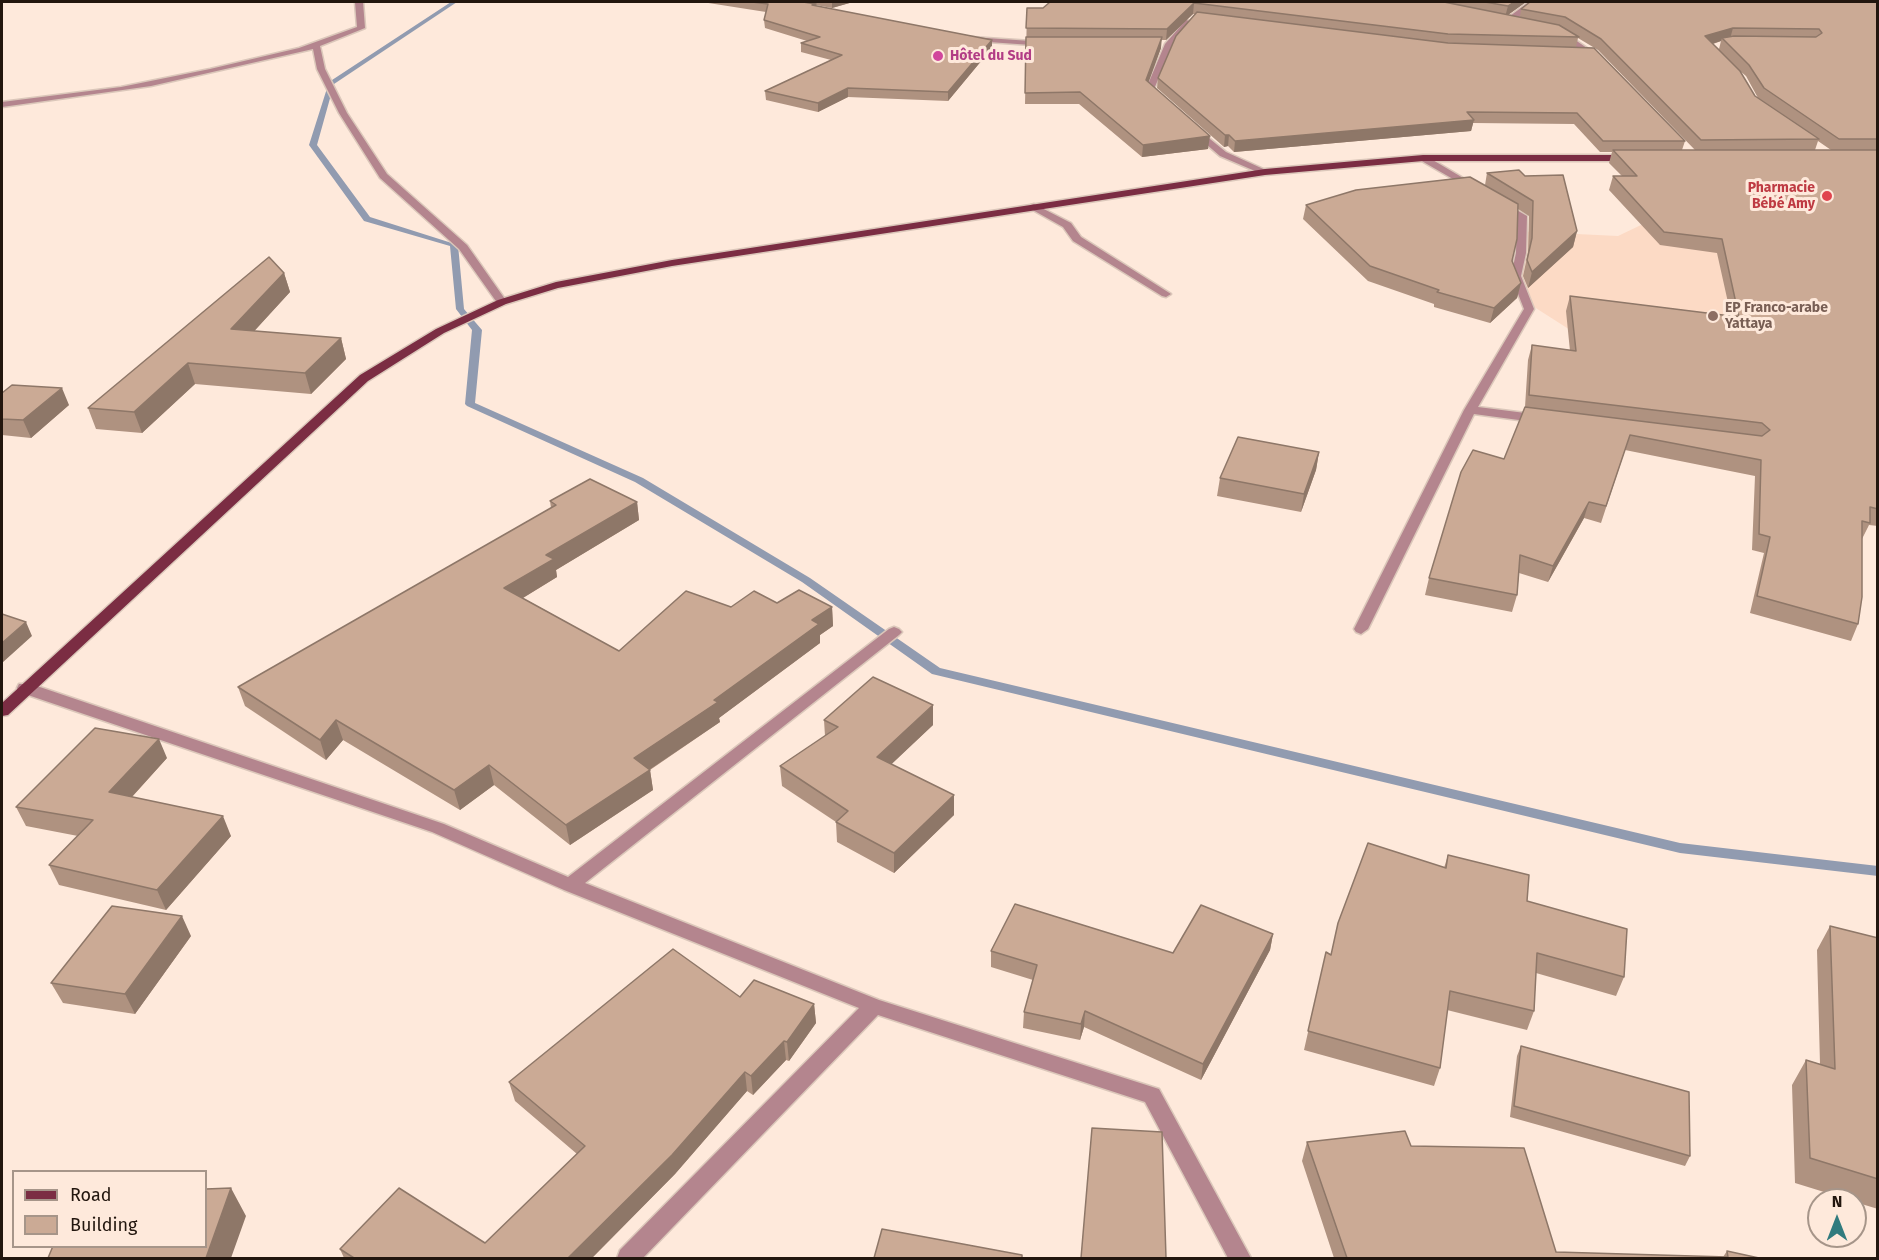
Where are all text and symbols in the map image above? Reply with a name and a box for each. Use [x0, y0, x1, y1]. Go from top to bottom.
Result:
place label: Hôtel du Sud [950, 48, 1032, 64]
marker: Hôtel du Sud [931, 49, 945, 63]
place label: Pharmacie Bébé Amy [1748, 180, 1815, 212]
marker: Pharmacie Bébé Amy [1820, 189, 1834, 203]
place label: EP Franco-arabe Yattaya [1725, 300, 1828, 332]
marker: EP Franco-arabe Yattaya [1706, 309, 1720, 323]
legend [12, 1170, 207, 1248]
text: Road [70, 1184, 112, 1206]
north arrow [1807, 1188, 1867, 1248]
text: N [1832, 1192, 1842, 1211]
text: Building [70, 1214, 137, 1236]

